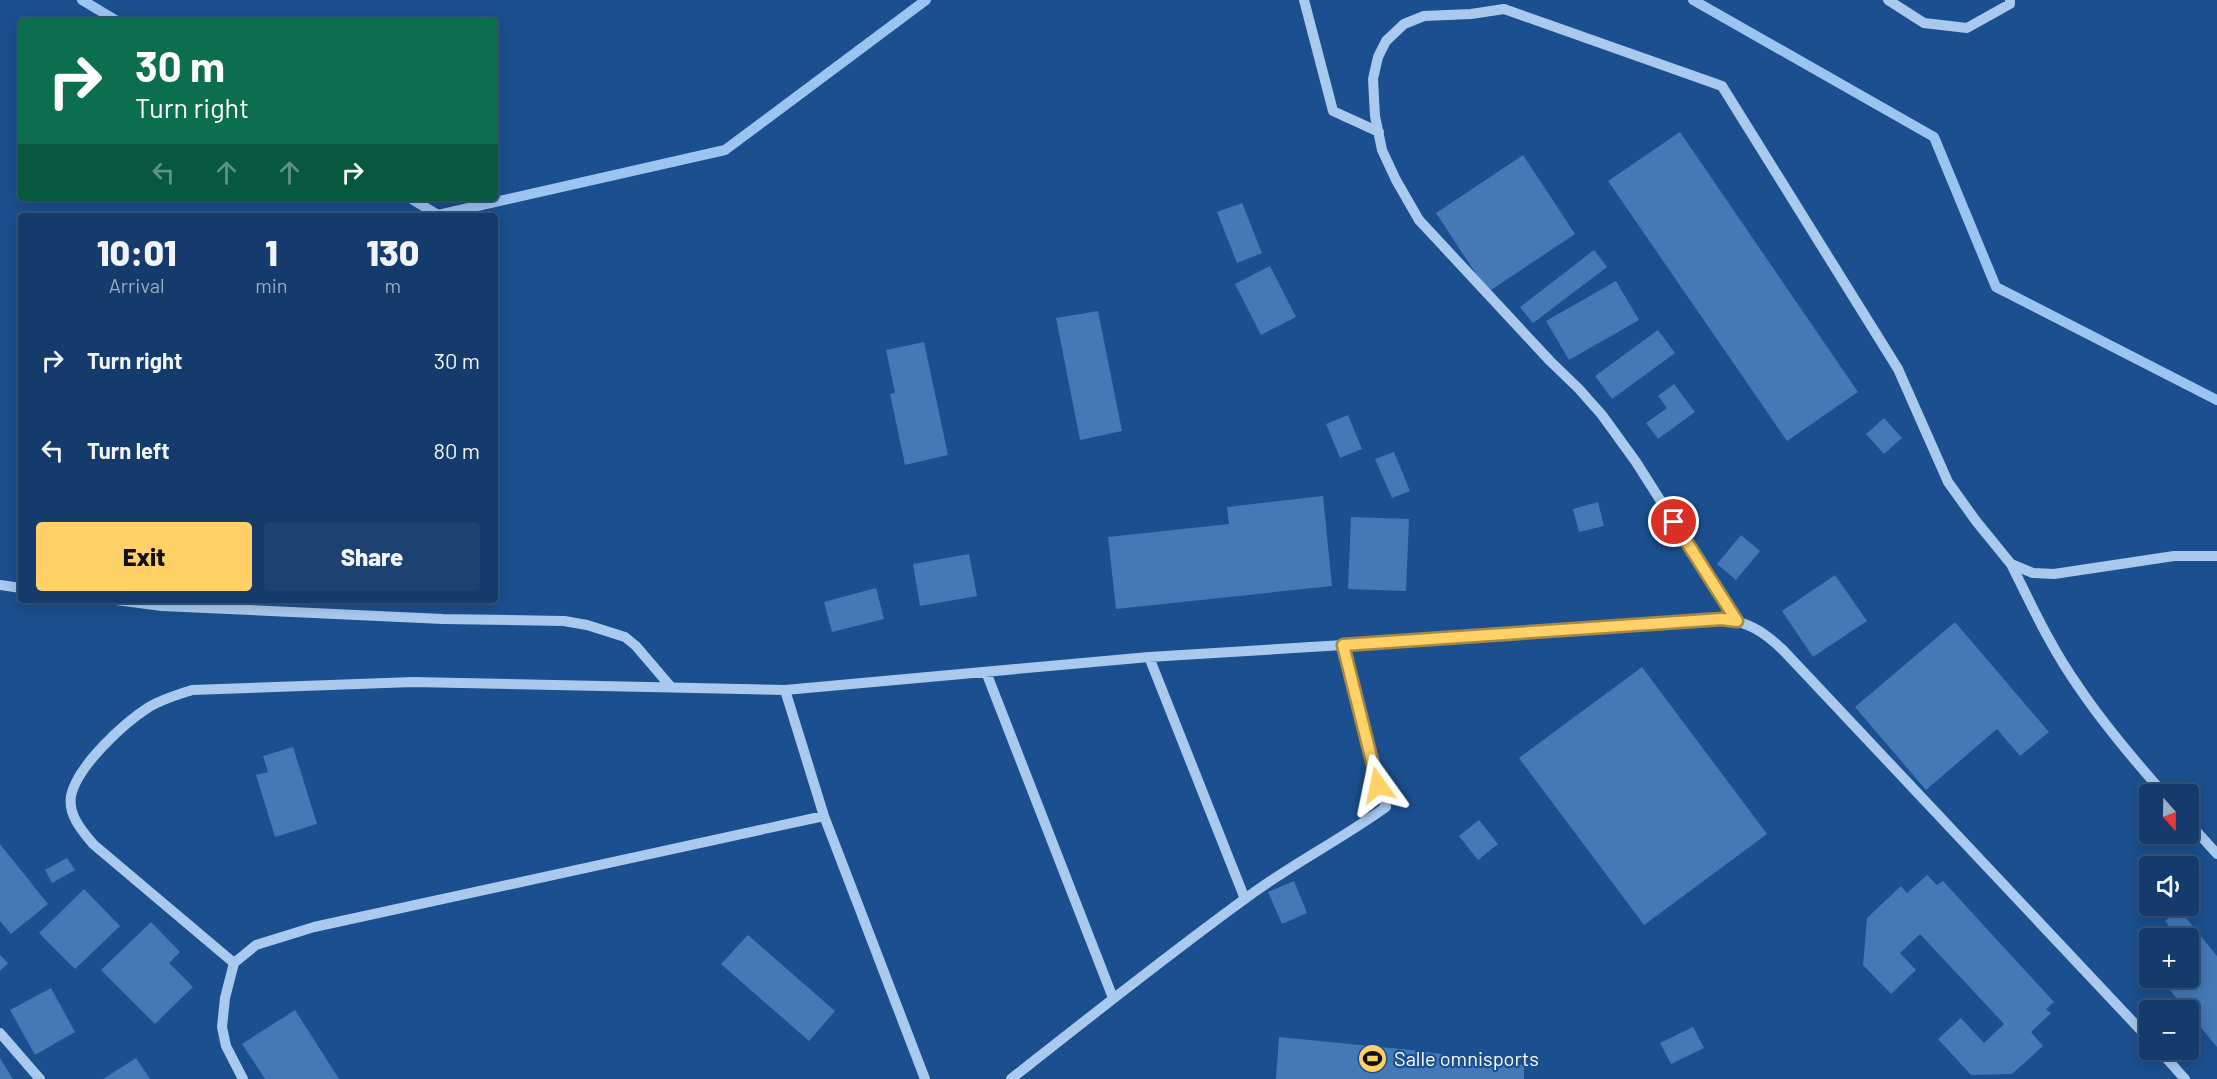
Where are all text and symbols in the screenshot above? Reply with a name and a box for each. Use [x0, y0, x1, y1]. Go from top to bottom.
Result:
text: 30 m [135, 40, 225, 90]
icon: right [36, 42, 114, 120]
text: Turn right [135, 91, 249, 123]
icon: left [147, 156, 180, 189]
icon: ahead [210, 156, 243, 189]
icon: ahead [273, 156, 306, 189]
icon: right [336, 156, 369, 189]
text: 10:01 [97, 230, 177, 273]
text: 1 [265, 230, 278, 273]
text: 130 [366, 230, 419, 273]
text: Arrival [109, 273, 165, 297]
text: min [255, 273, 288, 297]
text: m [385, 273, 401, 297]
icon: right [36, 344, 69, 377]
text: Turn right [87, 347, 182, 373]
text: 30 m [434, 347, 480, 373]
icon: left [36, 434, 69, 467]
text: Turn left [87, 437, 170, 463]
text: 80 m [434, 437, 480, 463]
pin [1648, 496, 1699, 547]
icon: arrive [1657, 505, 1690, 538]
button: Exit [36, 522, 252, 591]
button: Share [264, 522, 480, 591]
position arrow [1346, 753, 1410, 817]
north arrow [2139, 784, 2199, 844]
map controls [2139, 784, 2199, 1060]
button: sound [2139, 856, 2199, 916]
button: + [2139, 928, 2199, 988]
button: − [2139, 1000, 2199, 1060]
sports icon: Salle omnisports [1357, 1042, 1389, 1074]
place label: Salle omnisports [1394, 1046, 1539, 1070]

